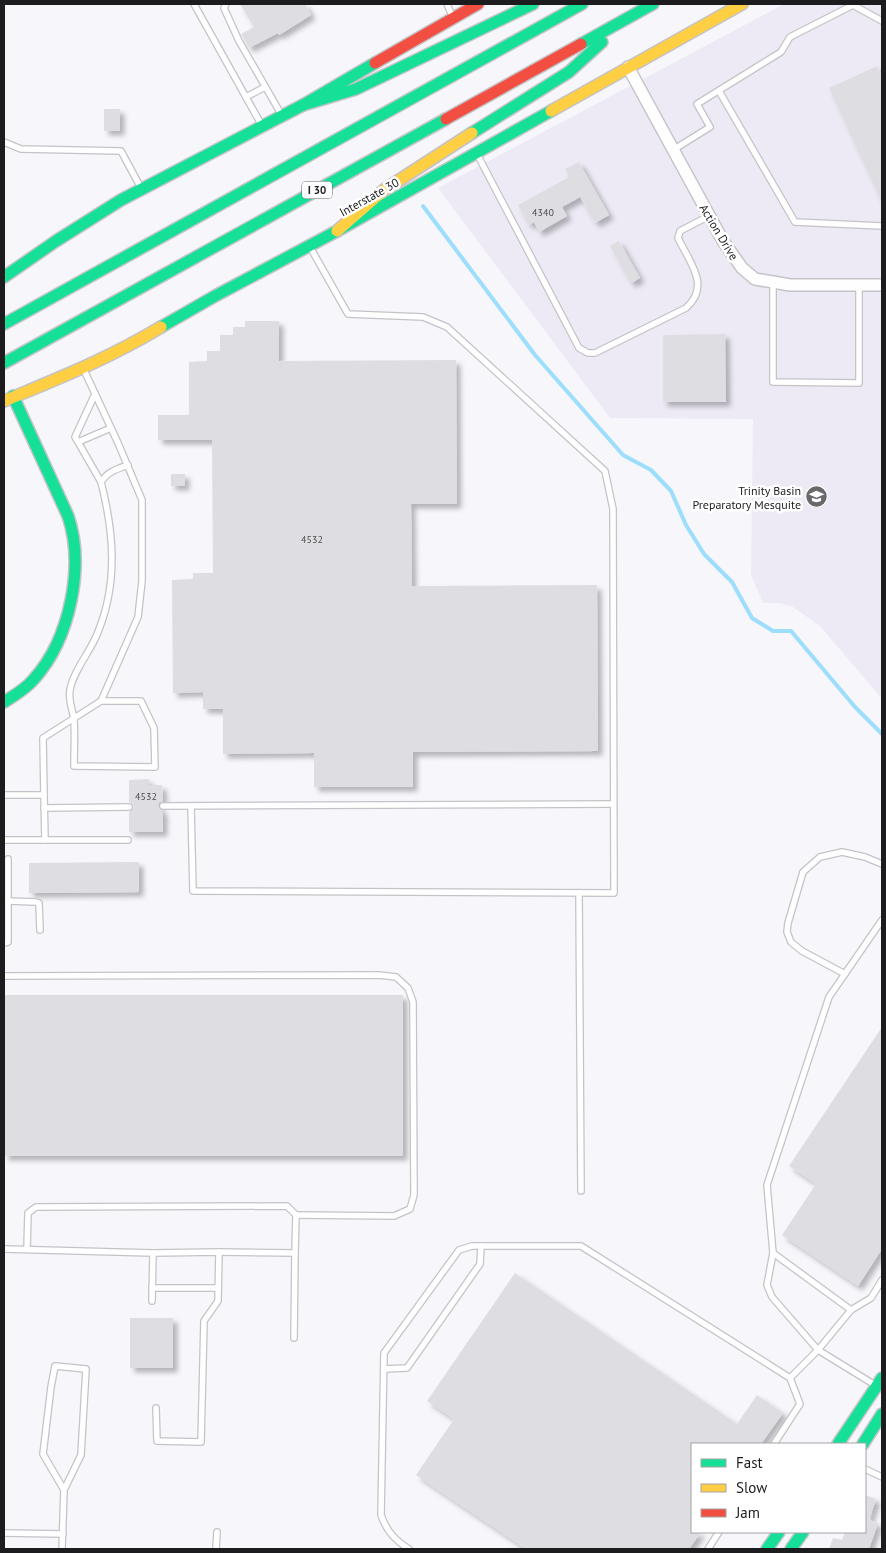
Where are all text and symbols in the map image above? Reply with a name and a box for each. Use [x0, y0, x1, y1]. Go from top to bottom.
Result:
street label: Interstate 30 [337, 174, 402, 219]
road number: I 30 [302, 182, 332, 198]
street label: Action Drive [696, 201, 742, 263]
house number: 4340 [532, 206, 554, 219]
place label: Trinity Basin Preparatory Mesquite [692, 483, 801, 512]
school or university icon: Trinity Basin Preparatory Mesquite [805, 485, 829, 509]
house number: 4532 [301, 533, 323, 546]
house number: 4532 [135, 790, 157, 803]
legend [691, 1443, 866, 1533]
text: Fast [736, 1453, 763, 1472]
text: Slow [736, 1478, 767, 1497]
text: Jam [735, 1503, 760, 1522]

